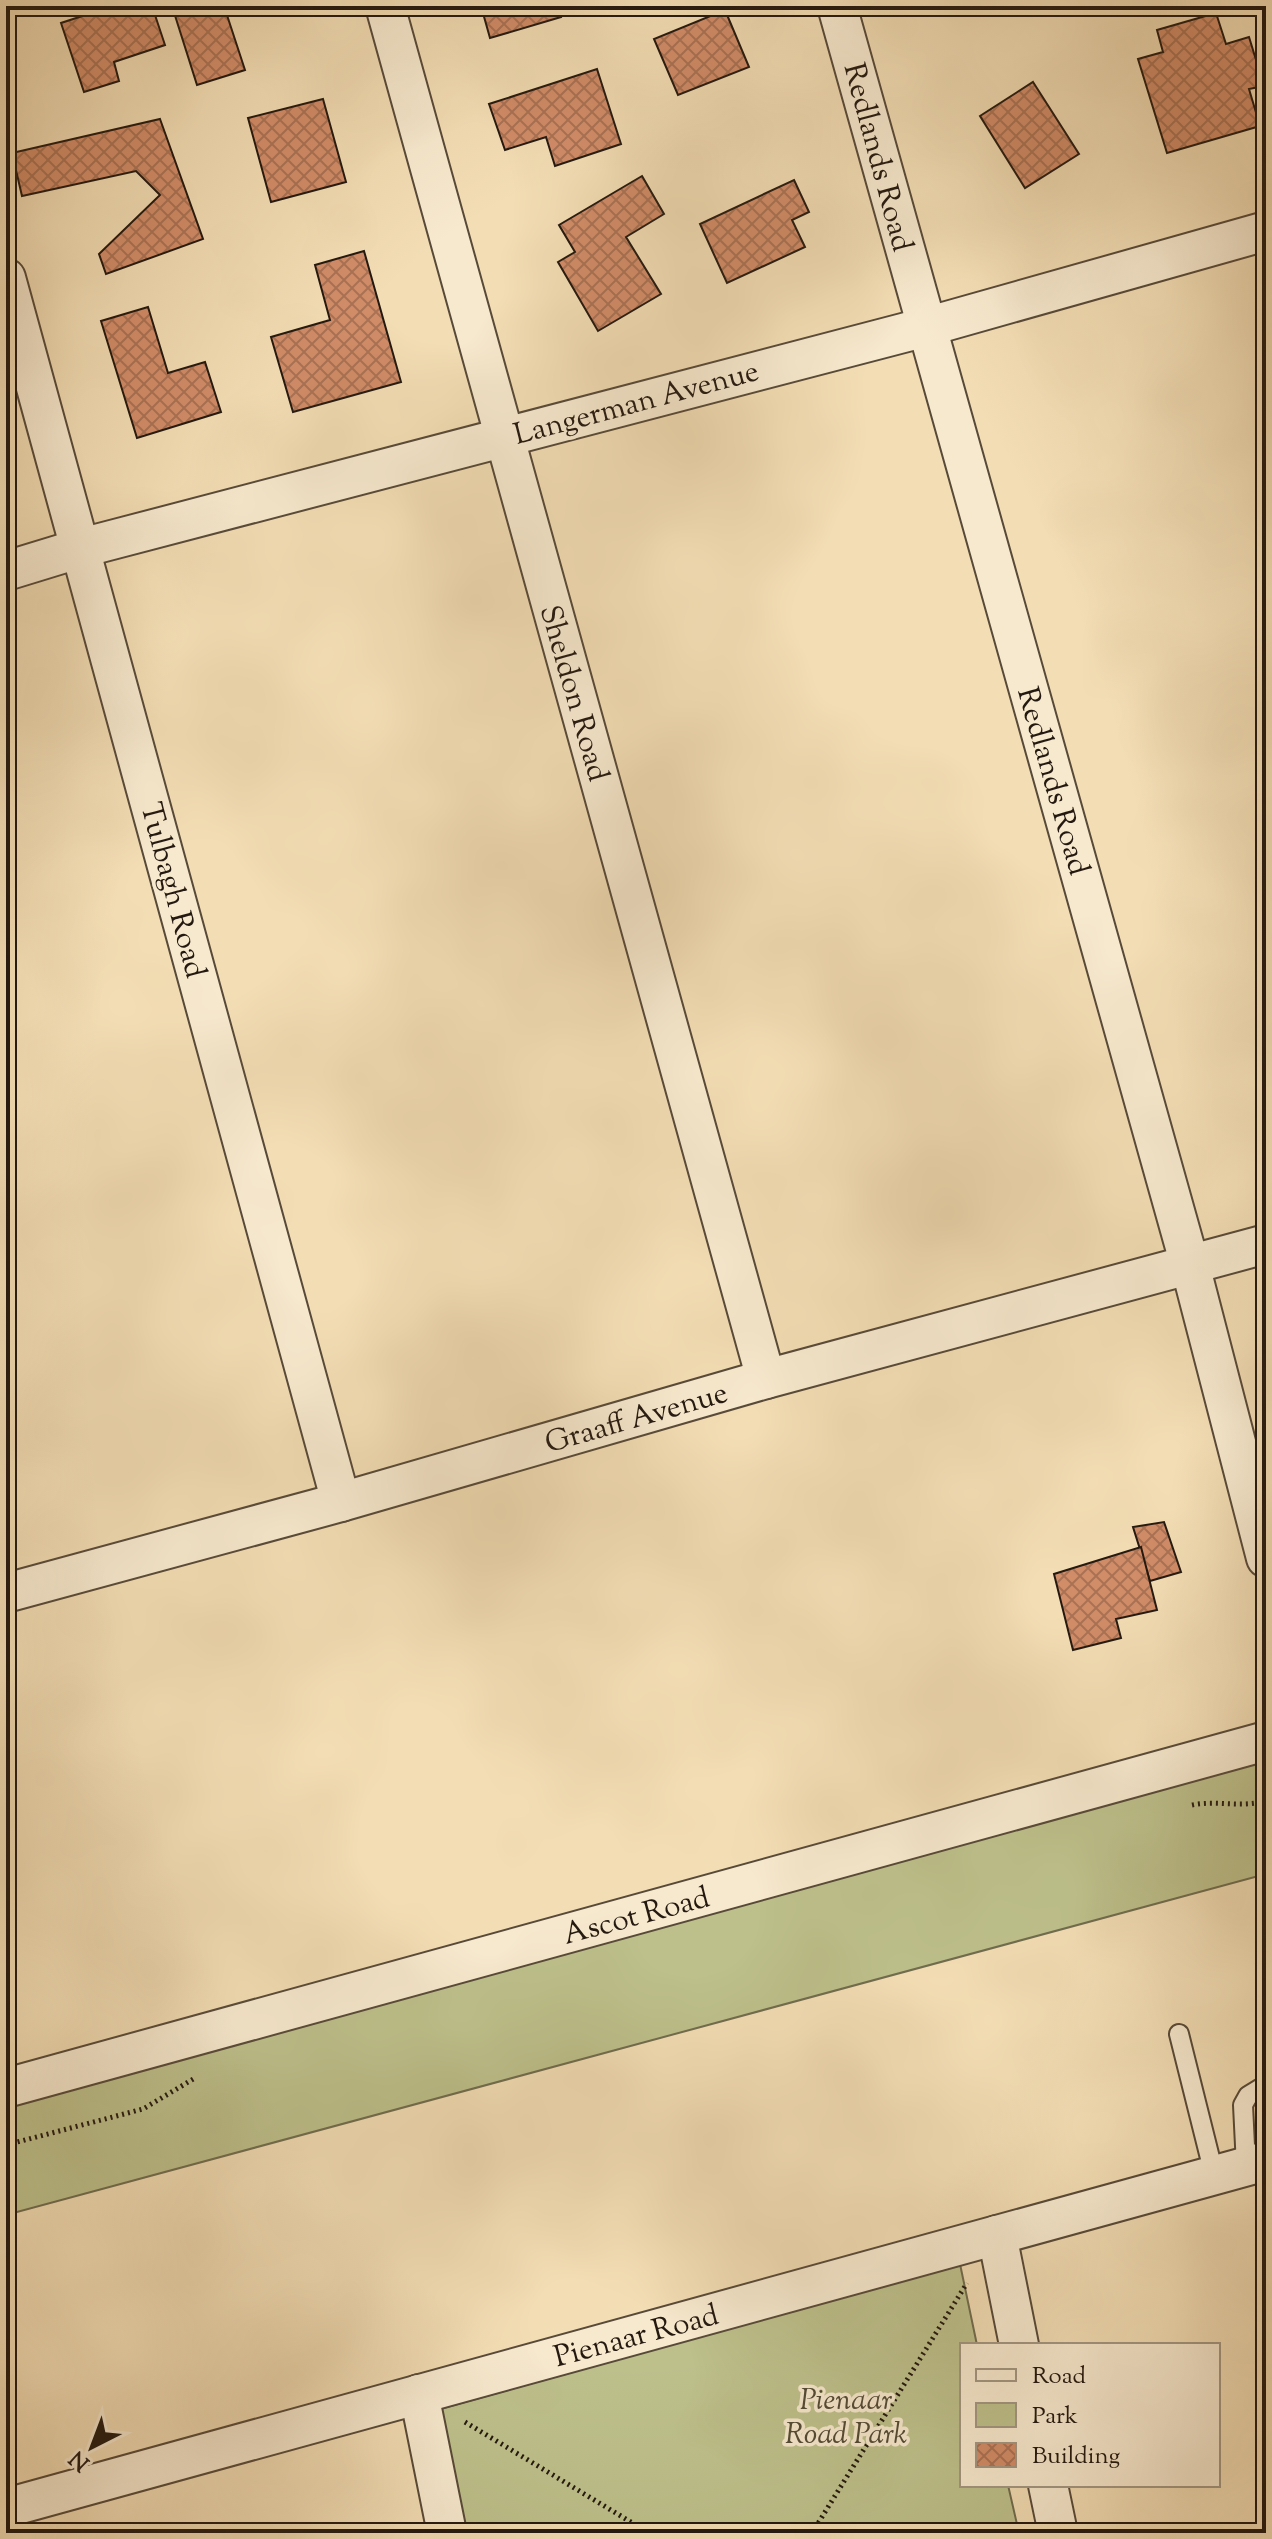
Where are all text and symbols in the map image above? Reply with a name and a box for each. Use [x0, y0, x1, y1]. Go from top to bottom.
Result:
street label: Redlands Road [831, 58, 922, 257]
street label: Langerman Avenue [509, 351, 764, 458]
street label: Sheldon Road [527, 600, 618, 787]
street label: Redlands Road [1004, 683, 1099, 881]
street label: Tulbagh Road [127, 798, 216, 983]
street label: Graaff Avenue [540, 1373, 733, 1466]
street label: Ascot Road [559, 1877, 715, 1958]
street label: Pienaar Road [550, 2295, 724, 2380]
legend [960, 2343, 1220, 2487]
text: Road [1032, 2360, 1086, 2394]
park label: Pienaar Road Park [785, 2380, 907, 2457]
text: Park [1032, 2400, 1078, 2434]
north arrow [52, 2407, 132, 2487]
text: Building [1032, 2440, 1121, 2474]
text: N [63, 2442, 98, 2477]

